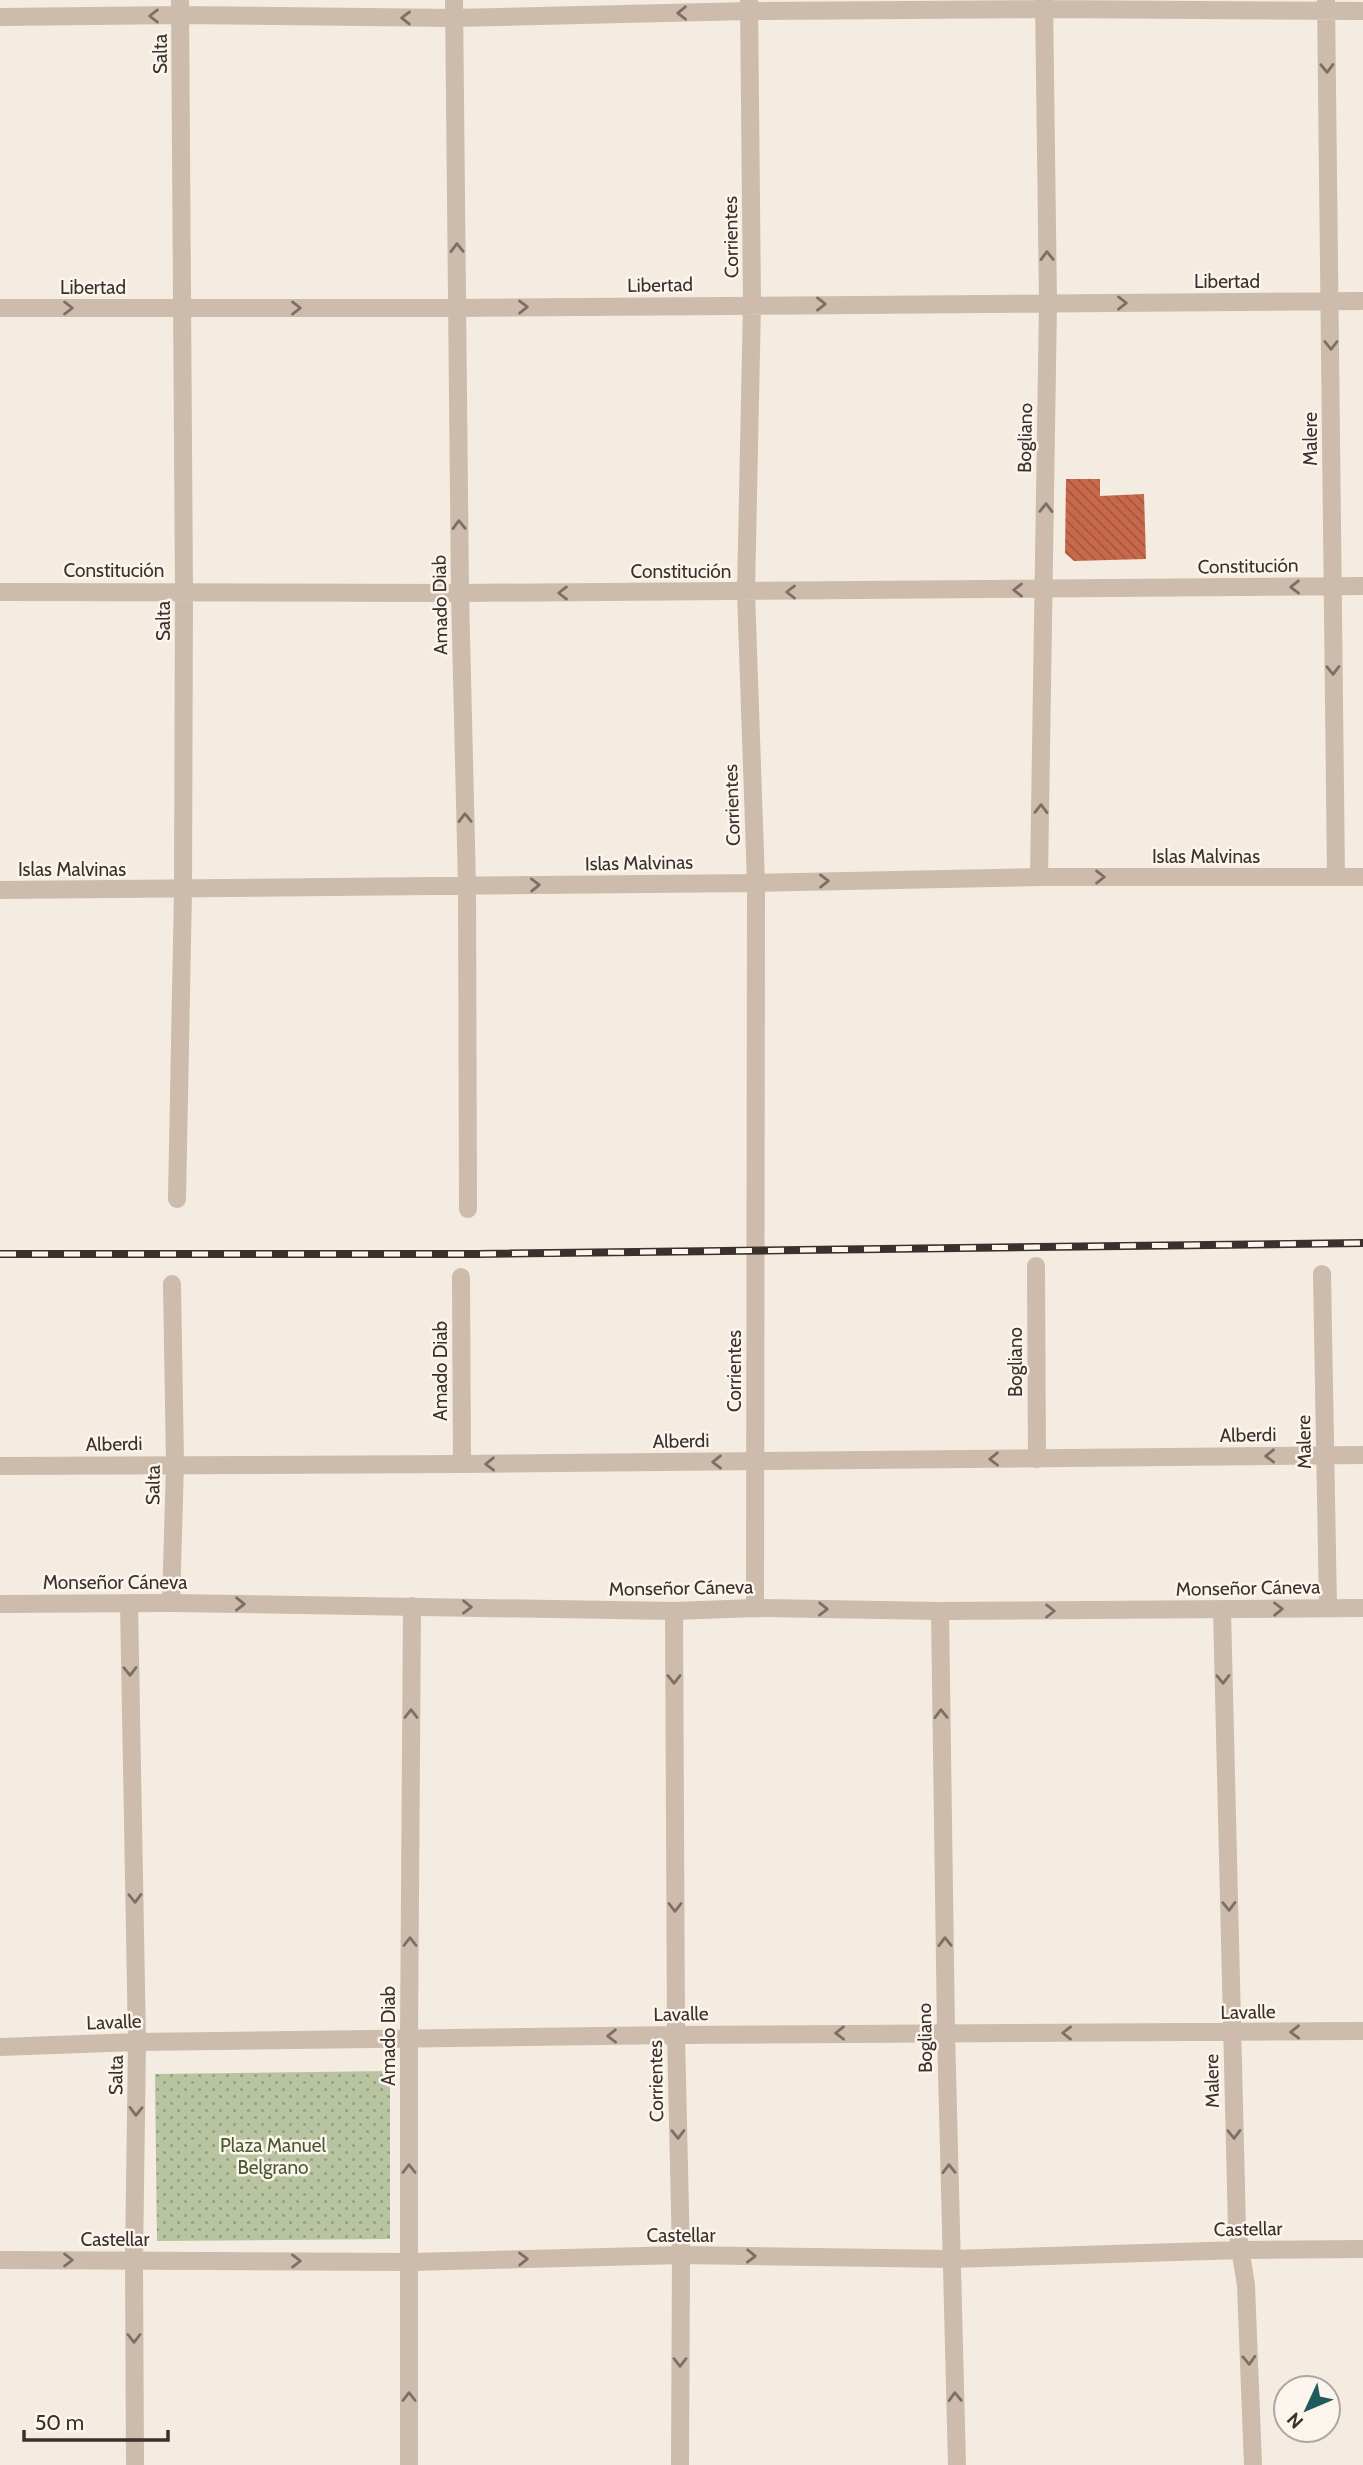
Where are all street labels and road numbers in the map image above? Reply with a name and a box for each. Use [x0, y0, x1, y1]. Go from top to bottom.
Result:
street label: Salta [149, 34, 172, 74]
street label: Corrientes [719, 196, 743, 278]
street label: Libertad [1194, 270, 1260, 293]
street label: Libertad [627, 273, 693, 297]
street label: Libertad [60, 276, 126, 299]
street label: Bogliano [1013, 403, 1037, 473]
street label: Malere [1299, 412, 1322, 466]
street label: Constitución [1197, 554, 1299, 578]
street label: Amado Diab [428, 555, 452, 655]
street label: Constitución [64, 559, 164, 582]
street label: Constitución [631, 560, 731, 583]
street label: Salta [152, 601, 175, 641]
street label: Corrientes [719, 763, 745, 846]
street label: Islas Malvinas [1152, 845, 1260, 868]
street label: Islas Malvinas [585, 851, 693, 875]
street label: Islas Malvinas [18, 858, 126, 881]
street label: Amado Diab [429, 1321, 452, 1421]
street label: Bogliano [1004, 1327, 1027, 1397]
street label: Corrientes [723, 1330, 746, 1412]
street label: Malere [1292, 1415, 1316, 1469]
street label: Alberdi [1219, 1423, 1277, 1447]
street label: Alberdi [652, 1429, 710, 1453]
street label: Alberdi [85, 1432, 143, 1456]
street label: Salta [141, 1465, 165, 1505]
street label: Monseñor Cáneva [43, 1571, 187, 1594]
street label: Monseñor Cáneva [608, 1575, 754, 1601]
street label: Monseñor Cáneva [1175, 1575, 1321, 1601]
street label: Amado Diab [377, 1986, 400, 2086]
street label: Lavalle [1220, 2000, 1276, 2024]
street label: Lavalle [653, 2002, 709, 2026]
street label: Bogliano [913, 2003, 937, 2073]
street label: Lavalle [86, 2010, 142, 2034]
street label: Corrientes [644, 2040, 668, 2122]
street label: Malere [1200, 2054, 1224, 2108]
street label: Salta [104, 2055, 128, 2095]
street label: Castellar [1213, 2217, 1283, 2241]
street label: Castellar [647, 2224, 715, 2247]
street label: Castellar [81, 2228, 149, 2251]

